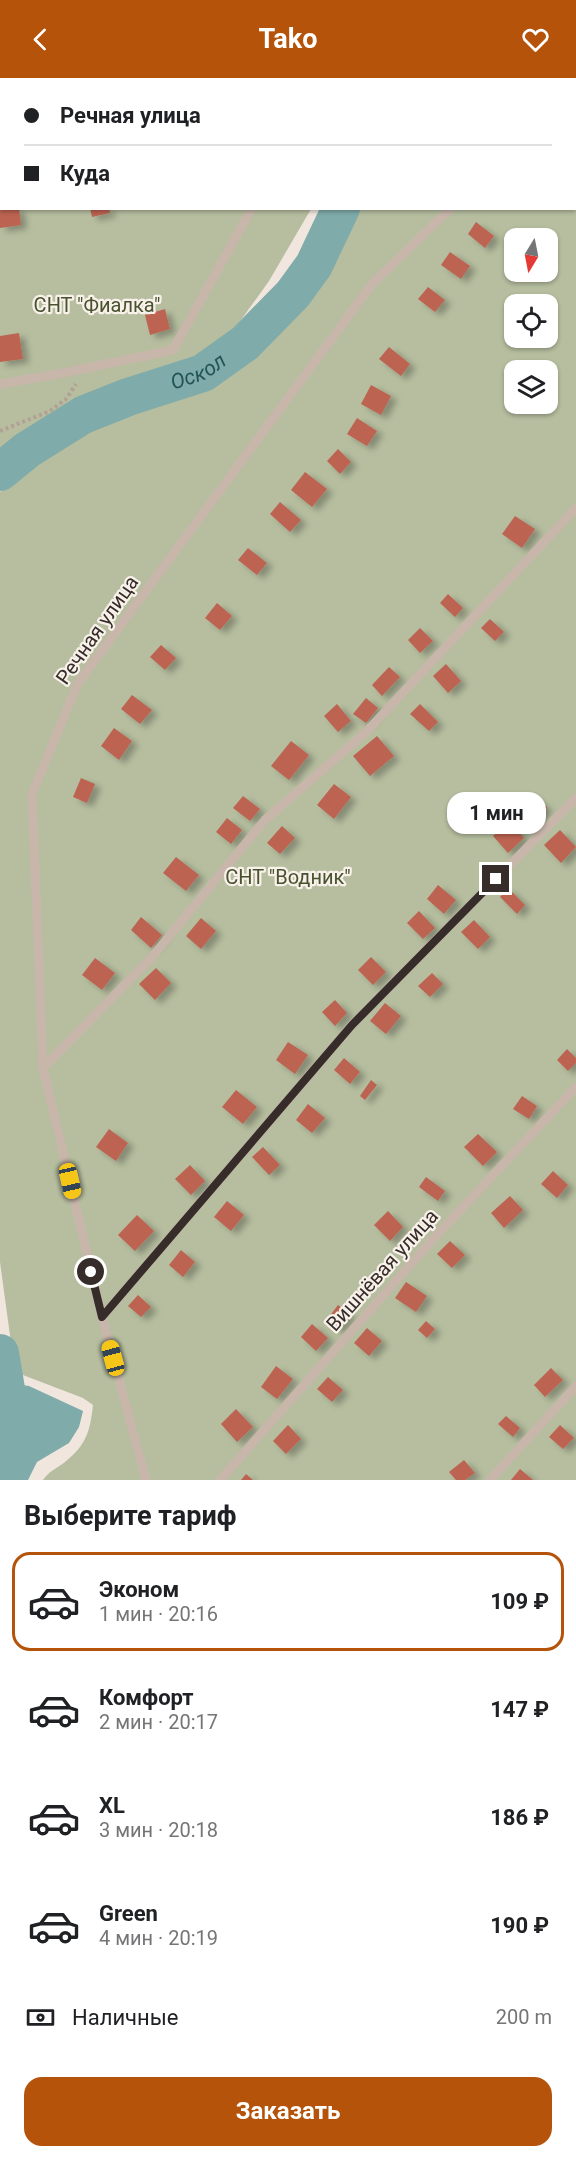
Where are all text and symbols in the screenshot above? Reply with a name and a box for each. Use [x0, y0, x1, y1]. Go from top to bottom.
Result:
icon: back [24, 23, 57, 56]
text: Tako [259, 23, 317, 55]
icon: heart [519, 23, 552, 56]
text: Речная улица [60, 103, 201, 128]
text: Куда [60, 161, 110, 186]
north arrow [504, 228, 558, 282]
map controls [504, 228, 558, 414]
park label: СНТ "Фиалка" [34, 293, 160, 317]
button: locate [504, 294, 558, 348]
water label: Оскол [167, 348, 231, 395]
button: layers [504, 360, 558, 414]
street label: Речная улица [51, 571, 143, 689]
callout: 1 мин [446, 792, 546, 834]
text: 1 мин [469, 801, 524, 825]
park label: СНТ "Водник" [225, 865, 351, 889]
route end [482, 865, 509, 892]
car [57, 1161, 83, 1201]
street label: Вишнёвая улица [321, 1204, 443, 1336]
route start [77, 1258, 104, 1285]
car [100, 1338, 126, 1378]
text: Выберите тариф [24, 1500, 236, 1532]
icon: car [27, 1575, 81, 1629]
text: Эконом [99, 1577, 179, 1602]
text: 109 ₽ [490, 1589, 549, 1614]
text: 1 мин · 20:16 [99, 1602, 218, 1626]
icon: car [27, 1683, 81, 1737]
text: Комфорт [99, 1685, 194, 1710]
text: 147 ₽ [490, 1697, 549, 1722]
text: 2 мин · 20:17 [99, 1710, 218, 1734]
icon: car [27, 1791, 81, 1845]
text: XL [99, 1793, 125, 1818]
text: 186 ₽ [490, 1805, 549, 1830]
text: 3 мин · 20:18 [99, 1818, 218, 1842]
icon: car [27, 1899, 81, 1953]
text: Green [99, 1901, 158, 1926]
text: 190 ₽ [490, 1913, 549, 1938]
text: 4 мин · 20:19 [99, 1926, 218, 1950]
icon: cash [24, 2001, 57, 2034]
text: Наличные [72, 2005, 178, 2030]
text: 200 m [496, 2005, 552, 2029]
button: Заказать [24, 2077, 552, 2146]

